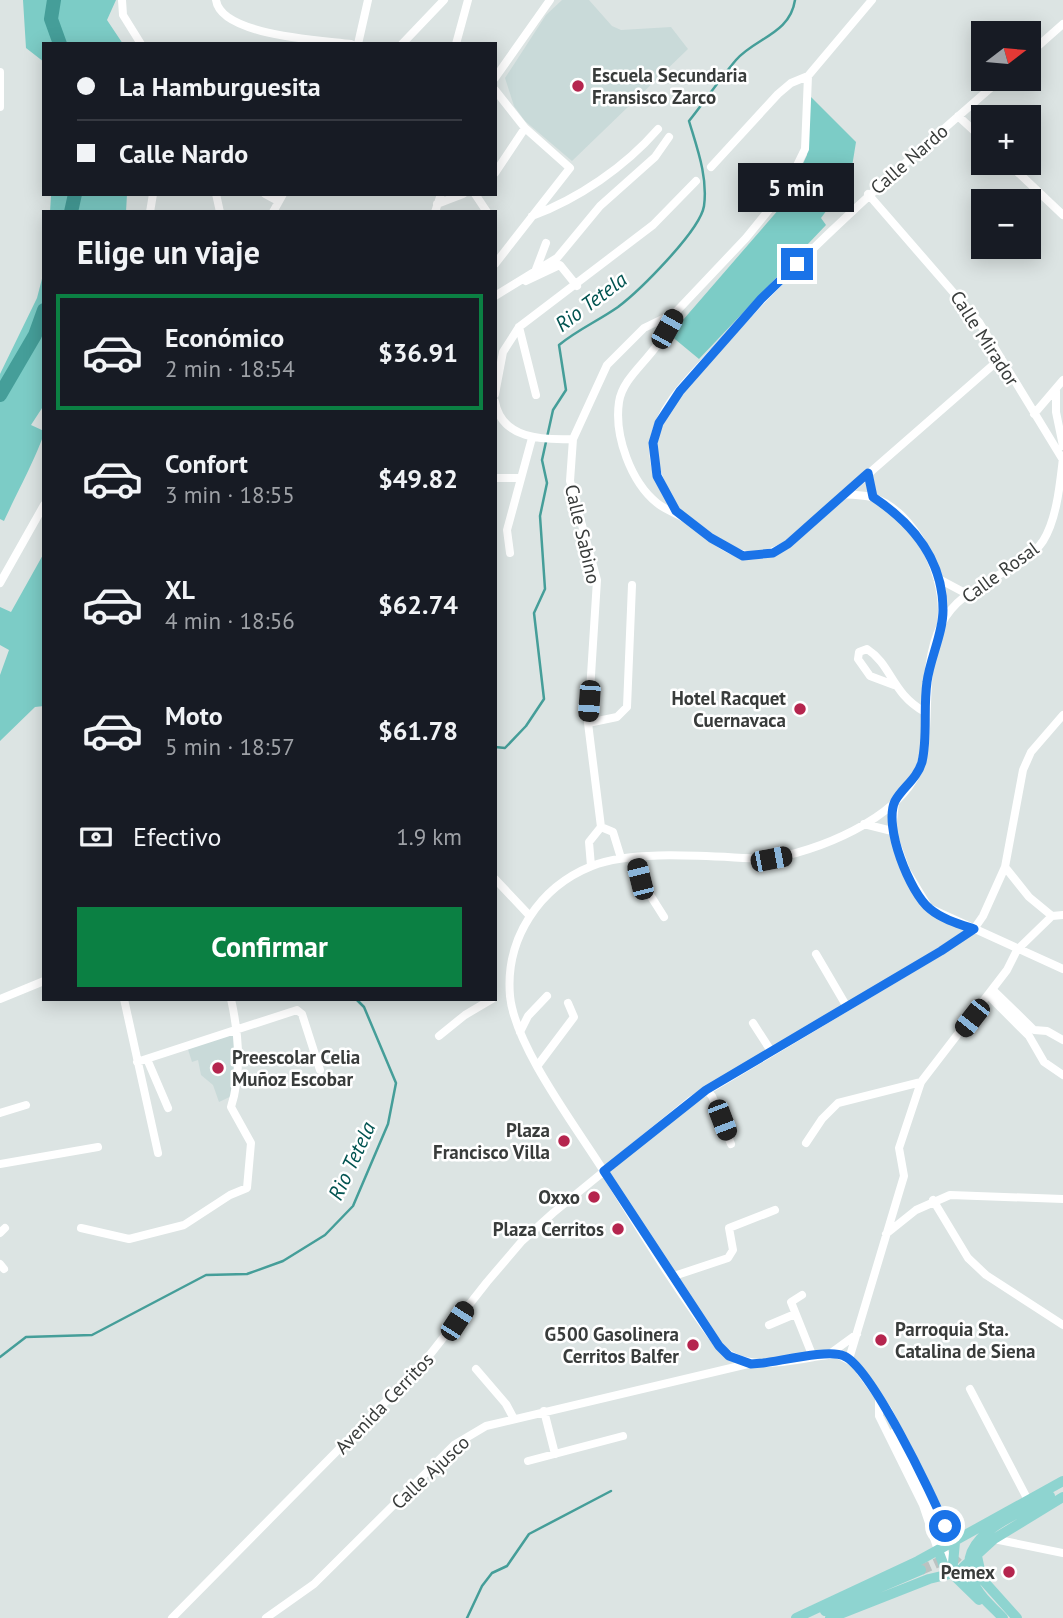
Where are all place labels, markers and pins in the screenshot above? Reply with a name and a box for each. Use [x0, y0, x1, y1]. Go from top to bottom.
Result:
place label: Escuela Secundaria Fransisco Zarco [592, 63, 747, 109]
marker: Escuela Secundaria Fransisco Zarco [570, 78, 586, 94]
place label: Hotel Racquet Cuernavaca [671, 686, 786, 732]
marker: Hotel Racquet Cuernavaca [792, 701, 808, 717]
place label: Preescolar Celia Muñoz Escobar [232, 1045, 360, 1091]
marker: Preescolar Celia Muñoz Escobar [210, 1060, 226, 1076]
place label: Plaza Francisco Villa [433, 1118, 550, 1164]
marker: Plaza Francisco Villa [556, 1133, 572, 1149]
place label: Oxxo [538, 1185, 580, 1209]
marker: Oxxo [586, 1189, 602, 1205]
place label: Plaza Cerritos [493, 1217, 604, 1241]
marker: Plaza Cerritos [610, 1221, 626, 1237]
place label: Parroquia Sta. Catalina de Siena [895, 1317, 1036, 1363]
place label: G500 Gasolinera Cerritos Balfer [545, 1322, 679, 1368]
marker: Parroquia Sta. Catalina de Siena [873, 1332, 889, 1348]
marker: G500 Gasolinera Cerritos Balfer [685, 1337, 701, 1353]
place label: Pemex [941, 1560, 995, 1584]
marker: Pemex [1001, 1564, 1017, 1580]

